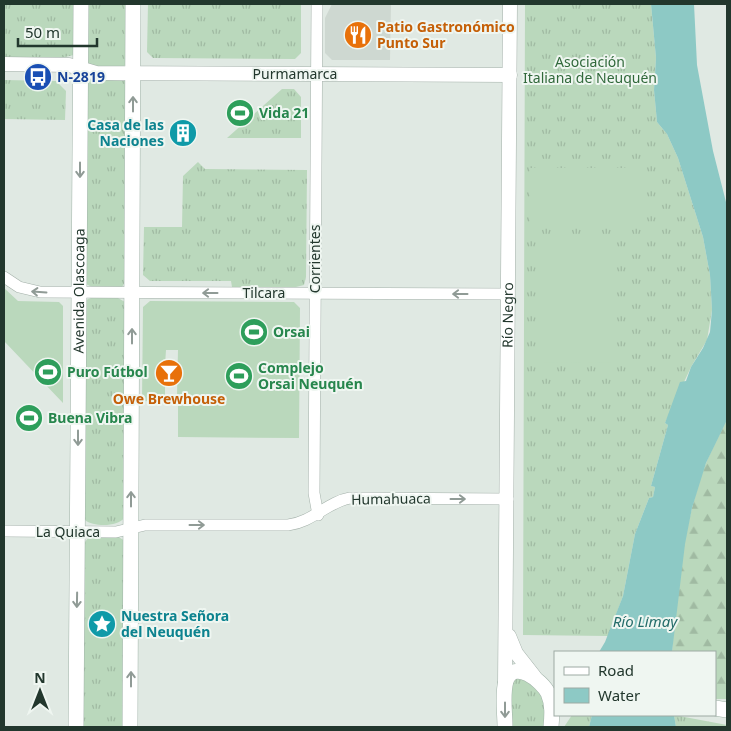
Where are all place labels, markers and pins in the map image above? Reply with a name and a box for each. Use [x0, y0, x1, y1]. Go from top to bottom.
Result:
place label: Patio Gastronómico Punto Sur [377, 17, 515, 52]
restaurant icon: Patio Gastronómico Punto Sur [343, 20, 373, 50]
bus stop icon: N-2819 [23, 62, 53, 92]
place label: N-2819 [57, 67, 105, 86]
sports icon: Vida 21 [225, 98, 255, 128]
place label: Vida 21 [259, 103, 309, 122]
place label: Casa de las Naciones [87, 115, 164, 150]
building icon: Casa de las Naciones [168, 118, 198, 148]
sports icon: Orsai [239, 317, 269, 347]
place label: Orsai [273, 322, 310, 341]
sports icon: Puro Fútbol [33, 357, 63, 387]
bar icon: Owe Brewhouse [154, 358, 184, 388]
place label: Complejo Orsai Neuquén [258, 358, 363, 393]
sports icon: Complejo Orsai Neuquén [224, 361, 254, 391]
place label: Puro Fútbol [67, 362, 148, 381]
place label: Owe Brewhouse [113, 389, 225, 408]
sports icon: Buena Vibra [14, 403, 44, 433]
place label: Buena Vibra [48, 408, 132, 427]
place label: Nuestra Señora del Neuquén [121, 606, 229, 641]
place icon: Nuestra Señora del Neuquén [87, 609, 117, 639]

